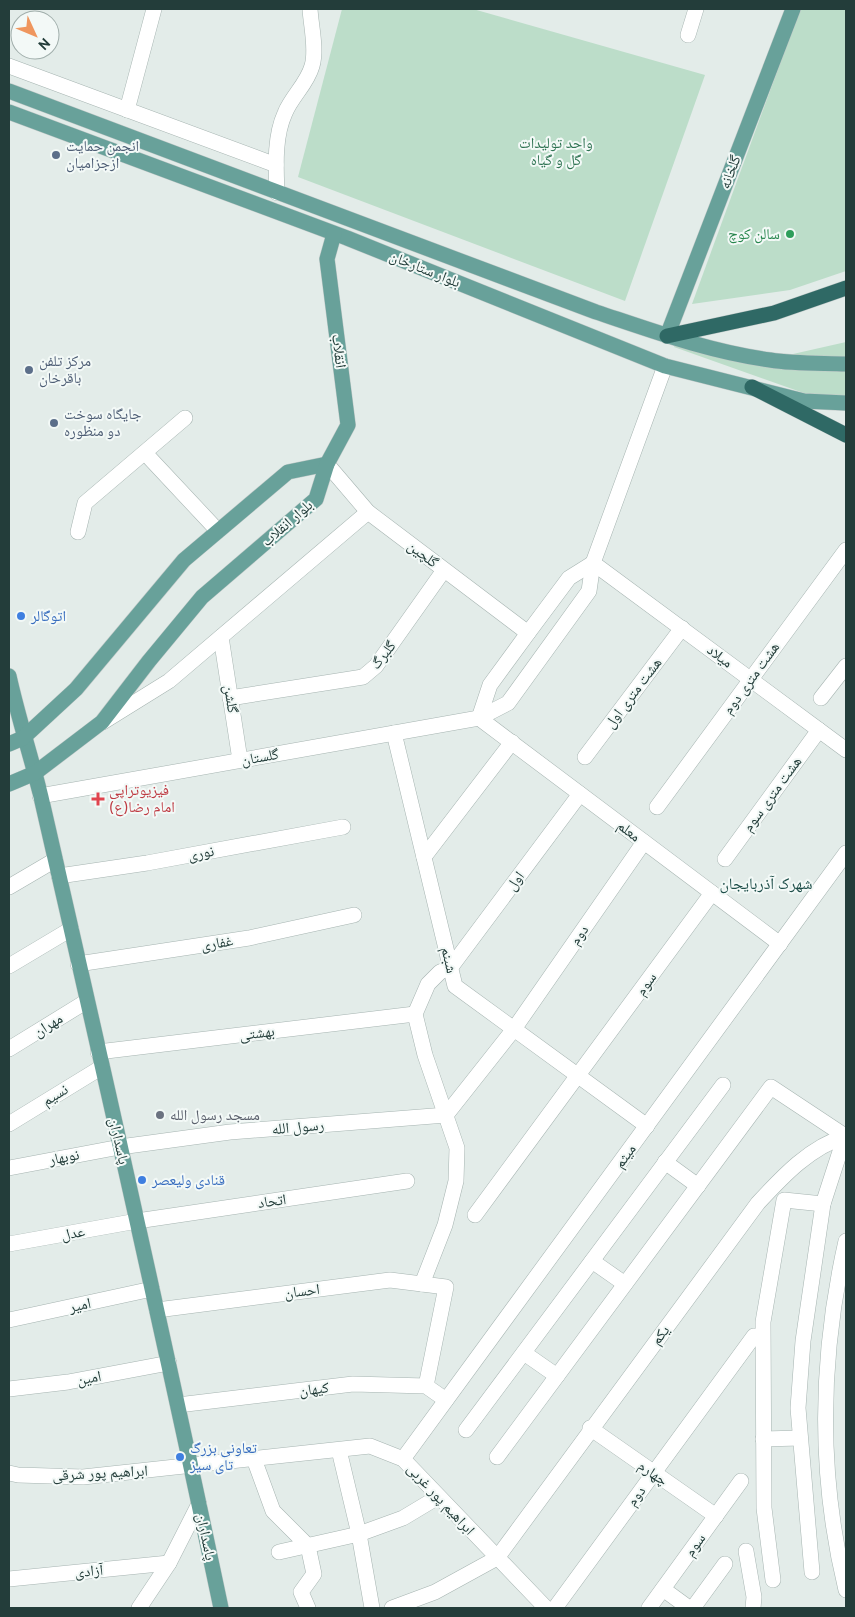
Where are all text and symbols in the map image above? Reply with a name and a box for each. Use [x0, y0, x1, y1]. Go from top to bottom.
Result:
north arrow [10, 10, 60, 60]
text: N [34, 33, 53, 53]
park label: واحد تولیدات گل و گیاه [519, 135, 593, 171]
place label: انجمن حمایت ازجزامیان [66, 138, 139, 174]
marker: انجمن حمایت ازجزامیان [50, 149, 62, 161]
street label: گلخانه [716, 153, 747, 192]
place label: سالن کوچ [728, 226, 780, 245]
marker: سالن کوچ [784, 228, 796, 240]
street label: بلوار ستارخان [386, 248, 463, 293]
street label: انقلاب [326, 333, 349, 369]
place label: مرکز تلفن باقرخان [39, 353, 91, 389]
marker: مرکز تلفن باقرخان [23, 364, 35, 376]
place label: جایگاه سوخت دو منظوره [64, 406, 142, 442]
marker: جایگاه سوخت دو منظوره [48, 417, 60, 429]
street label: بلوار انقلاب [258, 497, 318, 552]
street label: گلچین [403, 537, 442, 573]
place label: اتوگالر [30, 608, 66, 627]
marker: اتوگالر [15, 610, 27, 622]
street label: گلبرگ [367, 638, 401, 674]
street label: هشت متری دوم [720, 639, 785, 719]
street label: میلاد [702, 641, 736, 673]
street label: هشت متری اول [601, 655, 667, 733]
street label: گلشن [218, 684, 241, 715]
street label: گلستان [240, 746, 281, 771]
street label: هشت متری سوم [739, 753, 807, 836]
place label: فیزیوتراپی امام رضا(ع) [109, 782, 175, 818]
marker: فیزیوتراپی امام رضا(ع) [91, 792, 105, 806]
street label: معلم [613, 817, 644, 847]
street label: نوری [187, 843, 216, 866]
street label: اول [503, 868, 530, 895]
district label: شهرک آذربایجان [719, 875, 813, 895]
street label: دوم [567, 922, 594, 950]
street label: غفاری [200, 933, 235, 956]
street label: شبنم [435, 945, 460, 976]
street label: سوم [632, 969, 662, 1000]
street label: مهران [31, 1010, 67, 1043]
street label: بهشتی [238, 1023, 276, 1046]
street label: نسیم [39, 1081, 72, 1112]
place label: مسجد رسول الله [170, 1107, 260, 1126]
marker: مسجد رسول الله [154, 1109, 166, 1121]
street label: پاسداران [103, 1116, 132, 1167]
street label: رسول الله [271, 1117, 325, 1140]
street label: میثم [611, 1141, 642, 1173]
street label: نوبهار [46, 1146, 81, 1171]
place label: قنادی ولیعصر [151, 1172, 225, 1191]
marker: قنادی ولیعصر [136, 1174, 148, 1186]
street label: اتحاد [257, 1191, 288, 1214]
street label: عدل [60, 1223, 87, 1246]
street label: احسان [283, 1281, 321, 1304]
street label: امیر [67, 1295, 93, 1318]
street label: یکم [648, 1322, 675, 1350]
street label: امین [75, 1368, 103, 1391]
street label: کیهان [298, 1379, 330, 1402]
place label: تعاونی بزرگ تای سیز [189, 1440, 258, 1476]
marker: تعاونی بزرگ تای سیز [174, 1451, 186, 1463]
street label: چهارم [634, 1457, 671, 1491]
street label: ابراهیم پور غربی [402, 1460, 478, 1540]
street label: ابراهیم پور شرقی [52, 1463, 148, 1486]
street label: دوم [623, 1483, 651, 1511]
street label: پاسداران [190, 1512, 219, 1563]
street label: سوم [681, 1530, 711, 1561]
street label: آزادی [74, 1562, 105, 1583]

